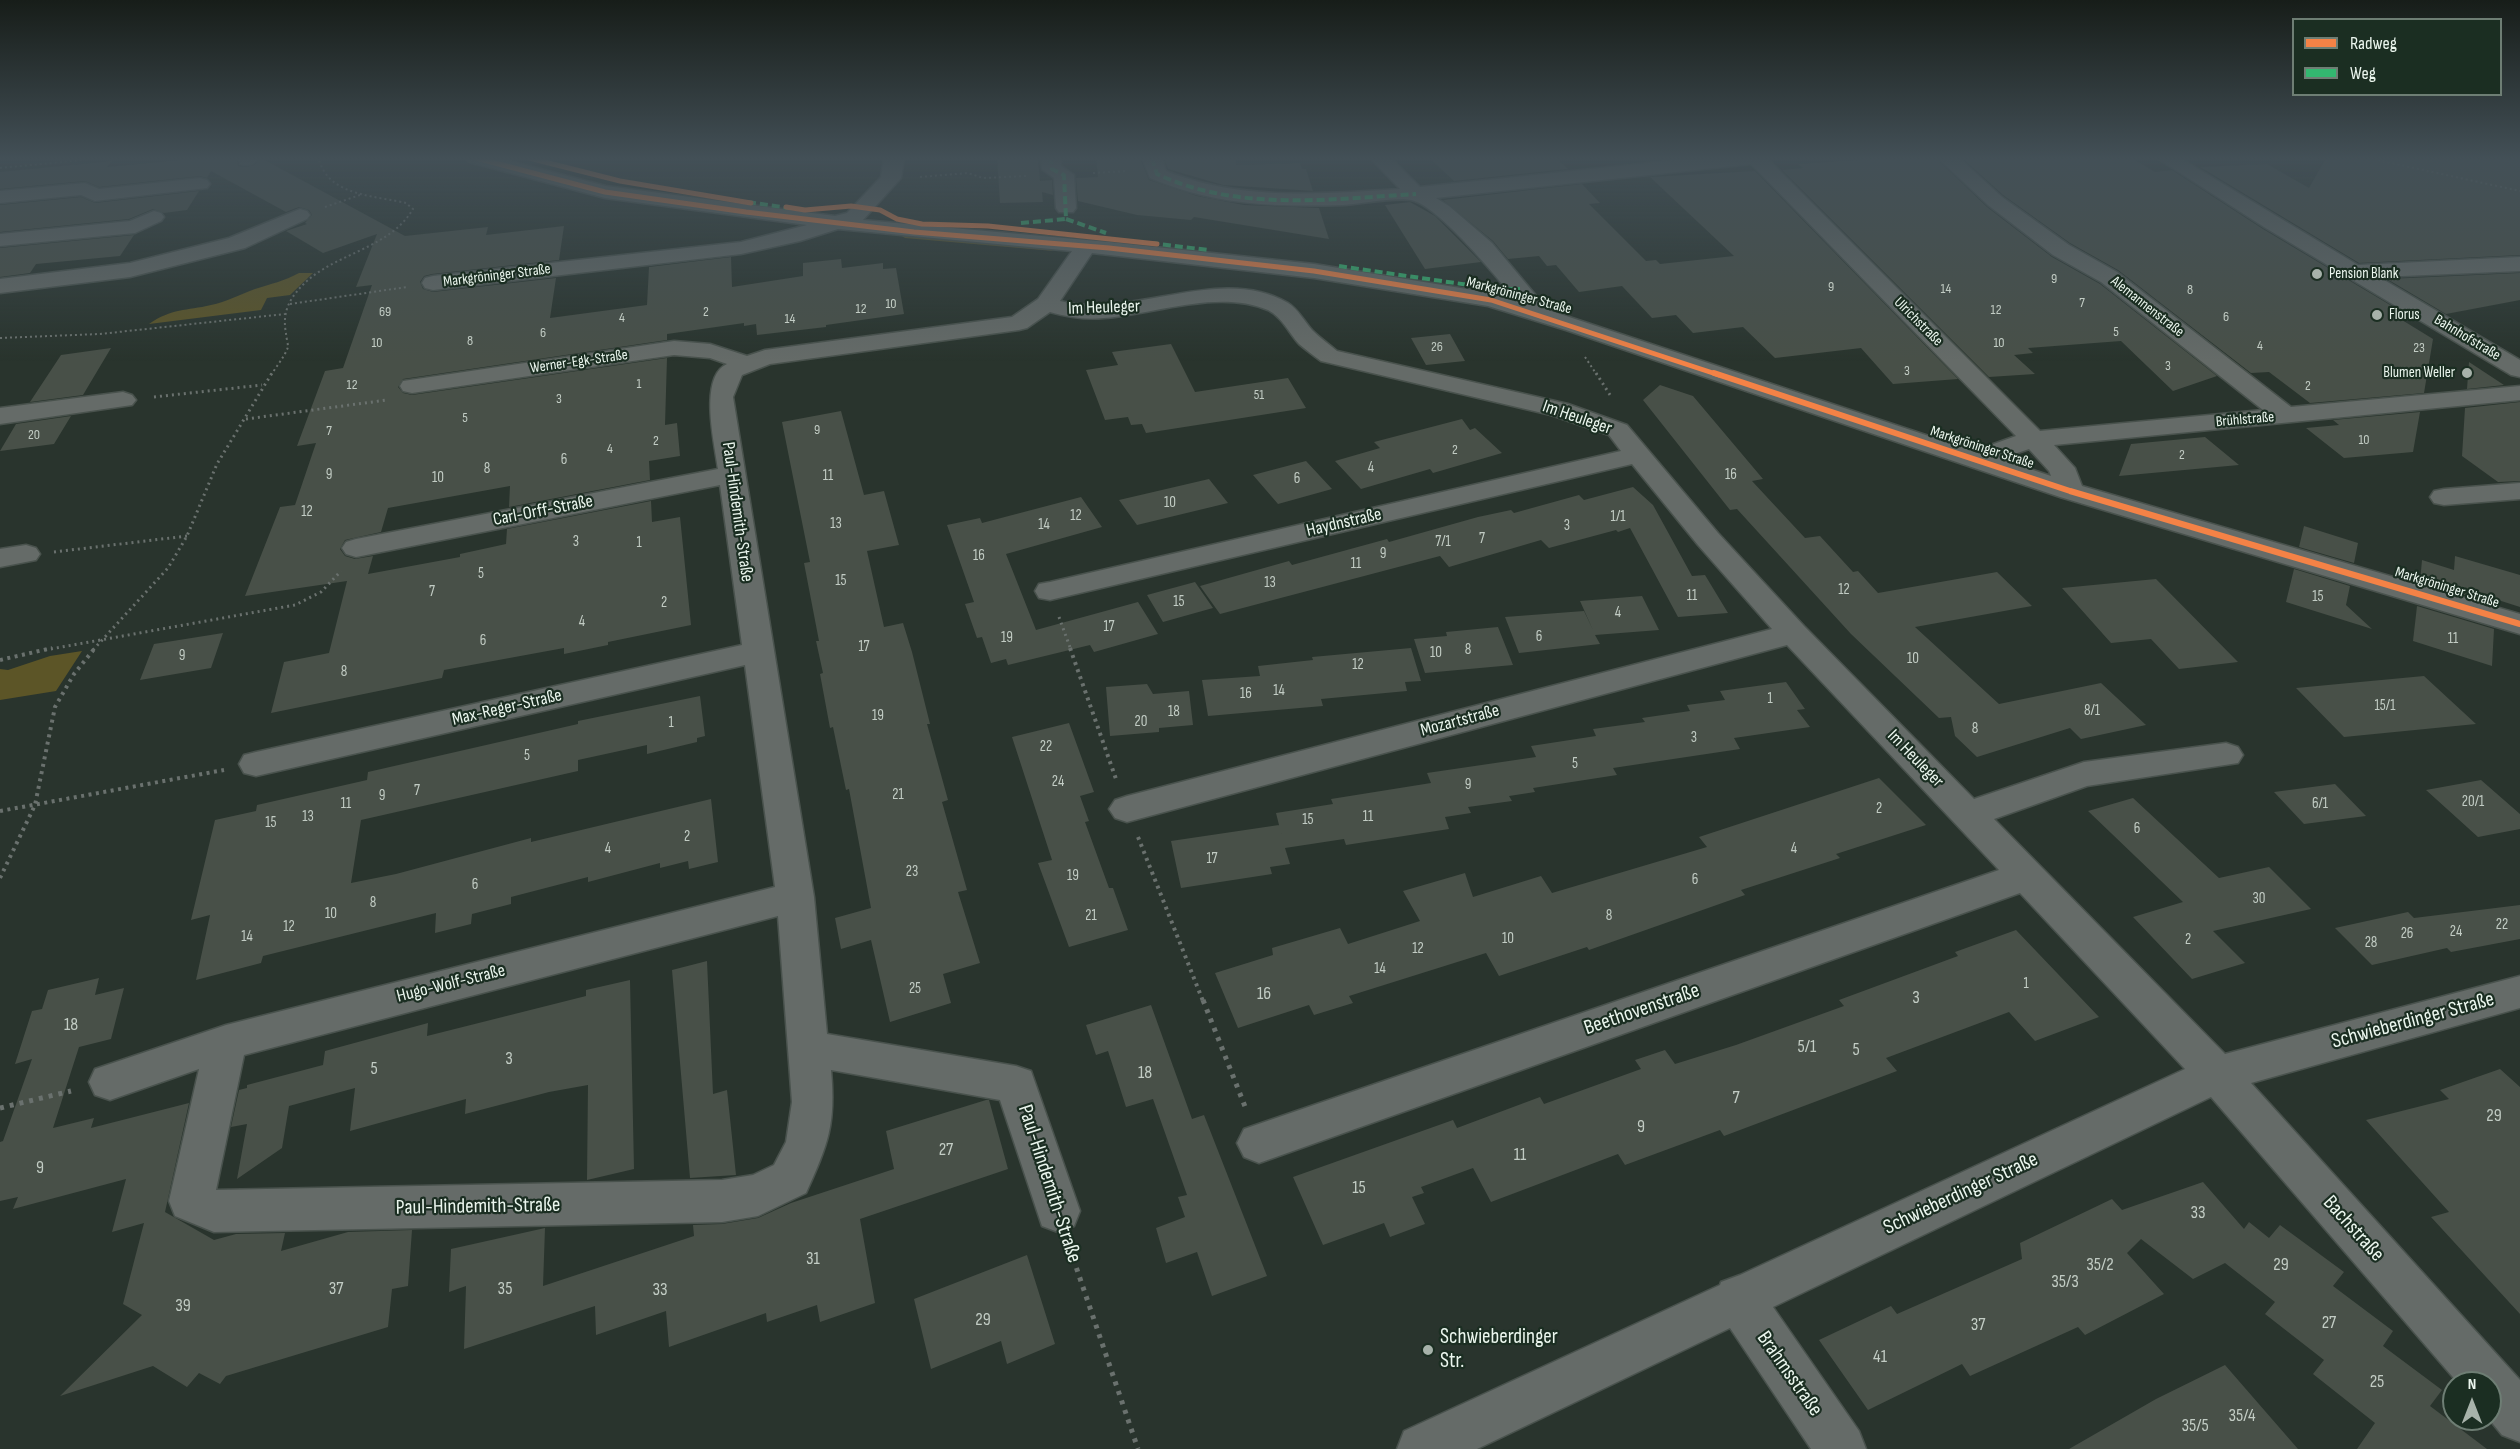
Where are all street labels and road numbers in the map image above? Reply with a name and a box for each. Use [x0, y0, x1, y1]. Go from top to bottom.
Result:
street label: Markgröninger Straße [442, 260, 552, 292]
street label: Markgröninger Straße [1464, 273, 1574, 319]
street label: Alemannenstraße [2107, 273, 2187, 341]
street label: Ulrichstraße [1890, 294, 1946, 350]
street label: Im Heuleger [1068, 296, 1140, 320]
street label: Bahnhofstraße [2430, 311, 2504, 365]
street label: Werner-Egk-Straße [529, 346, 629, 378]
street label: Im Heuleger [1539, 396, 1615, 440]
street label: Brühlstraße [2215, 408, 2275, 432]
street label: Markgröninger Straße [1928, 423, 2036, 473]
street label: Paul-Hindemith-Straße [716, 441, 758, 583]
street label: Carl-Orff-Straße [491, 491, 595, 531]
street label: Haydnstraße [1304, 504, 1384, 542]
street label: Markgröninger Straße [2393, 564, 2501, 612]
street label: Max-Reger-Straße [450, 685, 564, 731]
street label: Mozartstraße [1418, 700, 1502, 742]
street label: Im Heuleger [1882, 726, 1948, 792]
street label: Hugo-Wolf-Straße [395, 960, 507, 1008]
street label: Beethovenstraße [1581, 978, 1703, 1042]
street label: Schwieberdinger Straße [2329, 987, 2497, 1055]
street label: Paul-Hindemith-Straße [1012, 1102, 1086, 1266]
street label: Schwieberdinger Straße [1880, 1147, 2042, 1241]
street label: Bachstraße [2317, 1191, 2389, 1267]
street label: Paul-Hindemith-Straße [395, 1193, 561, 1221]
street label: Brahmsstraße [1751, 1327, 1827, 1421]

